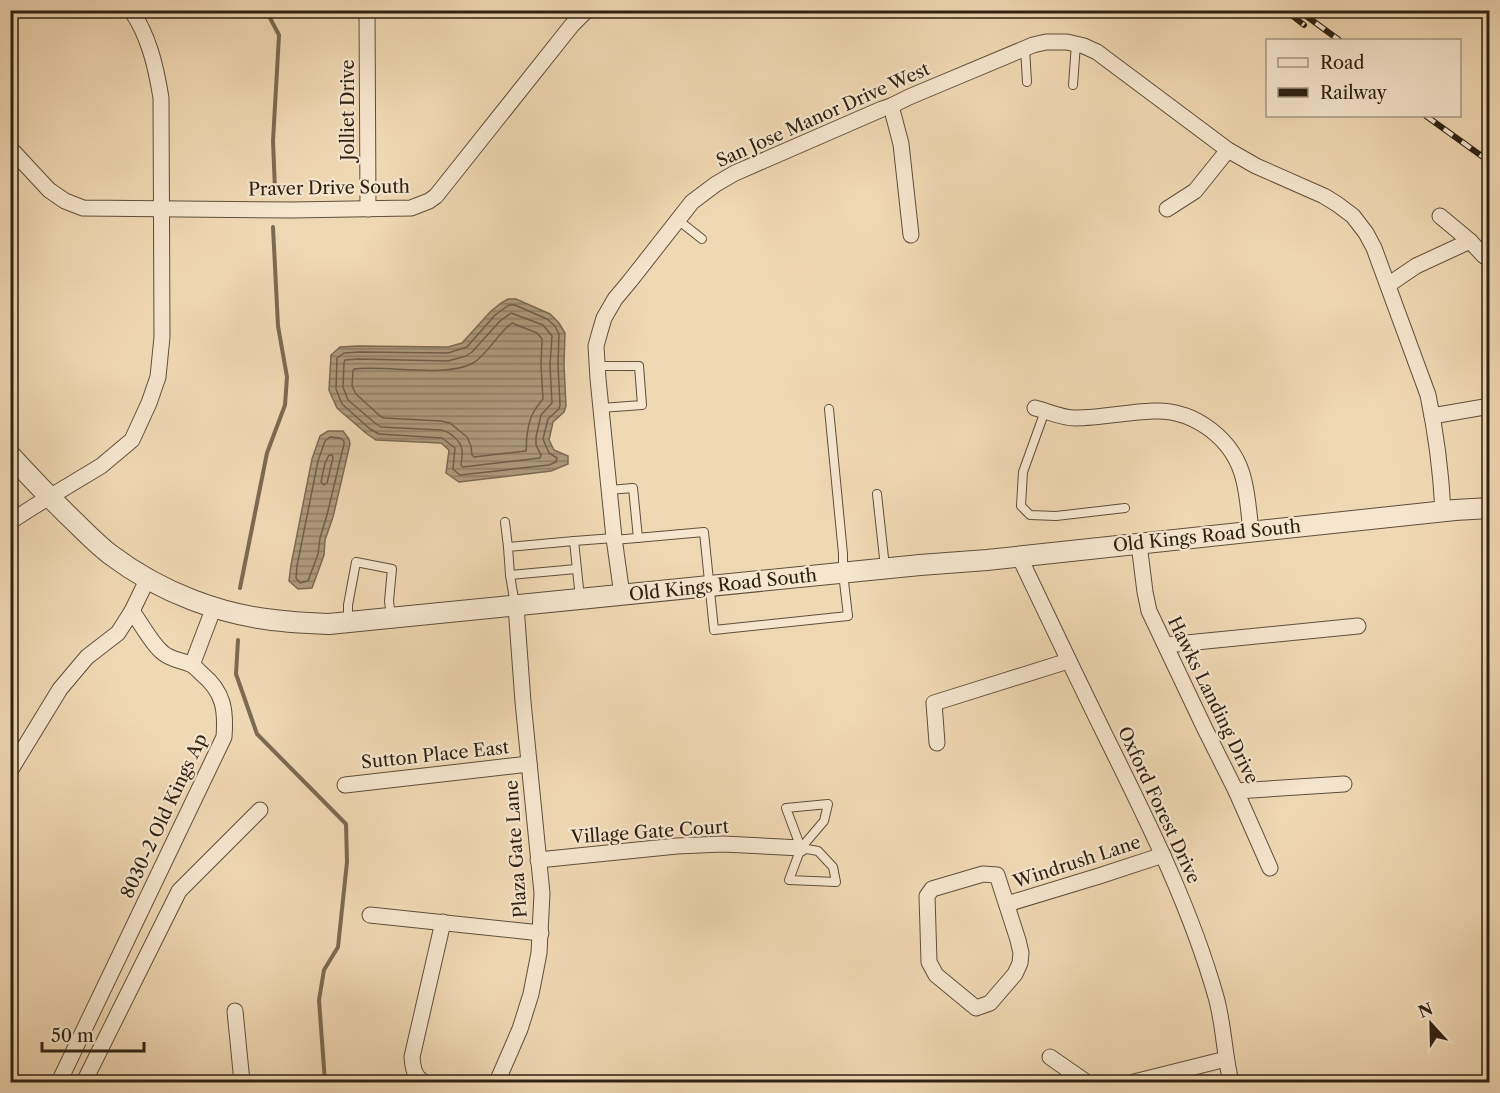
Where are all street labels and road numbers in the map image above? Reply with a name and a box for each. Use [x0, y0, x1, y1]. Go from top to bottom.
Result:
street label: San Jose Manor Drive West [713, 58, 934, 172]
street label: Jolliet Drive [337, 59, 359, 164]
street label: Praver Drive South [248, 176, 410, 200]
street label: Old Kings Road South [1112, 515, 1302, 557]
street label: Old Kings Road South [628, 564, 818, 606]
street label: Hawks Landing Drive [1163, 613, 1263, 787]
street label: Oxford Forest Drive [1113, 723, 1205, 887]
street label: 8030-2 Old Kings Ap [116, 730, 212, 902]
street label: Sutton Place East [360, 736, 511, 774]
street label: Plaza Gate Lane [500, 779, 532, 919]
street label: Village Gate Court [569, 815, 730, 849]
street label: Windrush Lane [1010, 831, 1143, 893]

